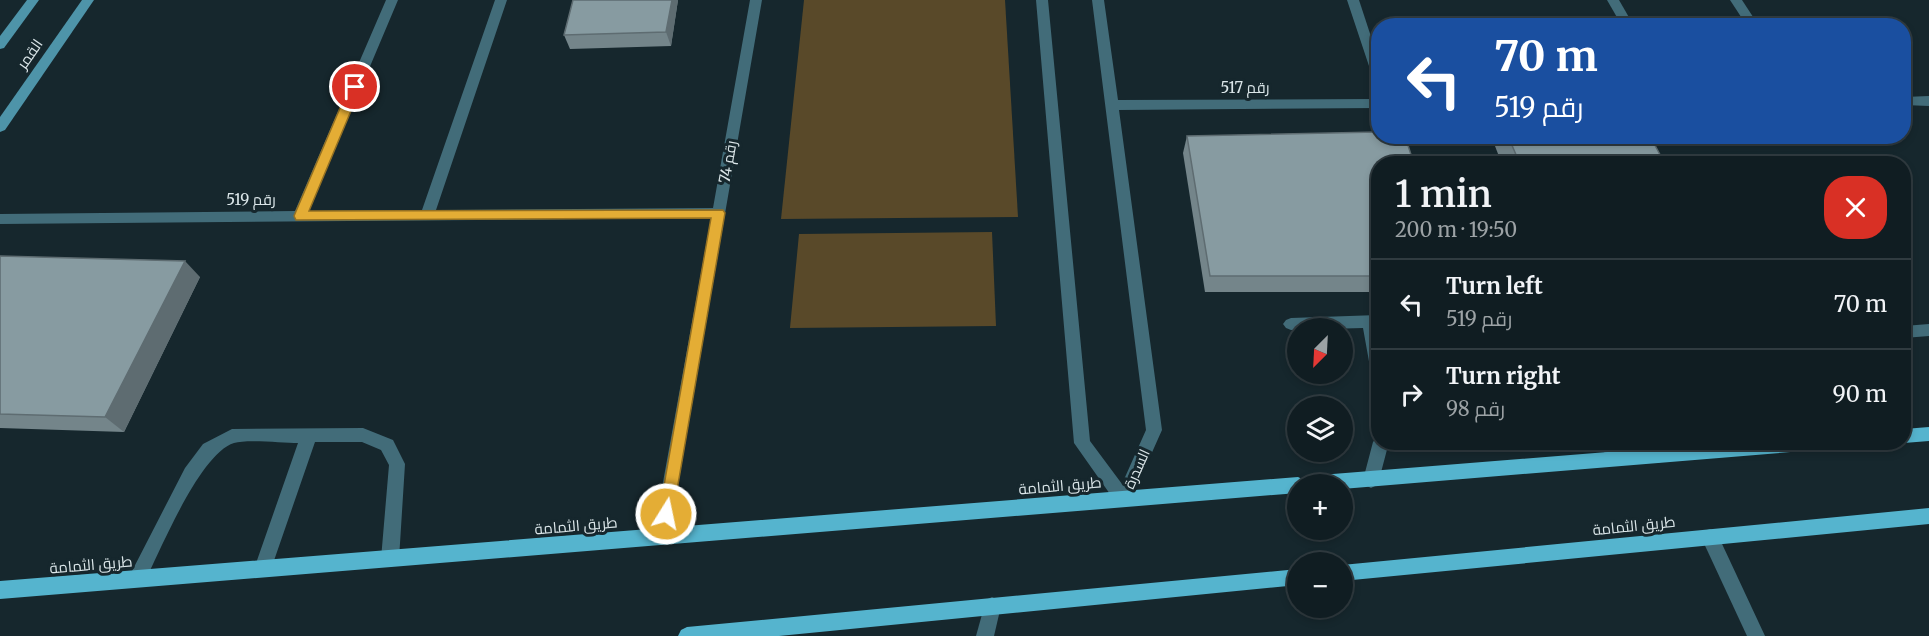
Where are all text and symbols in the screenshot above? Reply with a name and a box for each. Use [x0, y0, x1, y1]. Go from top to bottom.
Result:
text: 70 m [1494, 30, 1598, 82]
street label: القمر [12, 35, 47, 73]
icon: left [1395, 42, 1473, 120]
pin [329, 61, 380, 112]
icon: arrive [338, 70, 371, 103]
street label: رقم 517 [1221, 78, 1269, 98]
text: رقم 519 [1494, 90, 1583, 124]
street label: رقم 74 [714, 139, 742, 185]
text: 1 min [1395, 172, 1492, 217]
button: close [1824, 176, 1887, 239]
street label: رقم 519 [226, 190, 276, 210]
text: 200 m · 19:50 [1395, 217, 1517, 242]
text: Turn left [1446, 272, 1543, 300]
icon: left [1395, 288, 1428, 321]
text: 70 m [1834, 290, 1887, 318]
text: رقم 519 [1446, 306, 1512, 331]
north arrow [1287, 318, 1353, 384]
map controls [1287, 318, 1353, 618]
text: Turn right [1446, 362, 1560, 390]
icon: right [1395, 378, 1428, 411]
text: 90 m [1832, 380, 1887, 408]
button: layers [1287, 396, 1353, 462]
text: رقم 98 [1446, 396, 1505, 421]
street label: السدرة [1119, 446, 1154, 492]
street label: طريق الثمامة [1018, 472, 1102, 500]
button: + [1287, 474, 1353, 540]
position arrow [634, 482, 698, 546]
street label: طريق الثمامة [534, 512, 618, 540]
street label: طريق الثمامة [1592, 512, 1676, 540]
street label: طريق الثمامة [49, 551, 133, 579]
button: − [1287, 552, 1353, 618]

